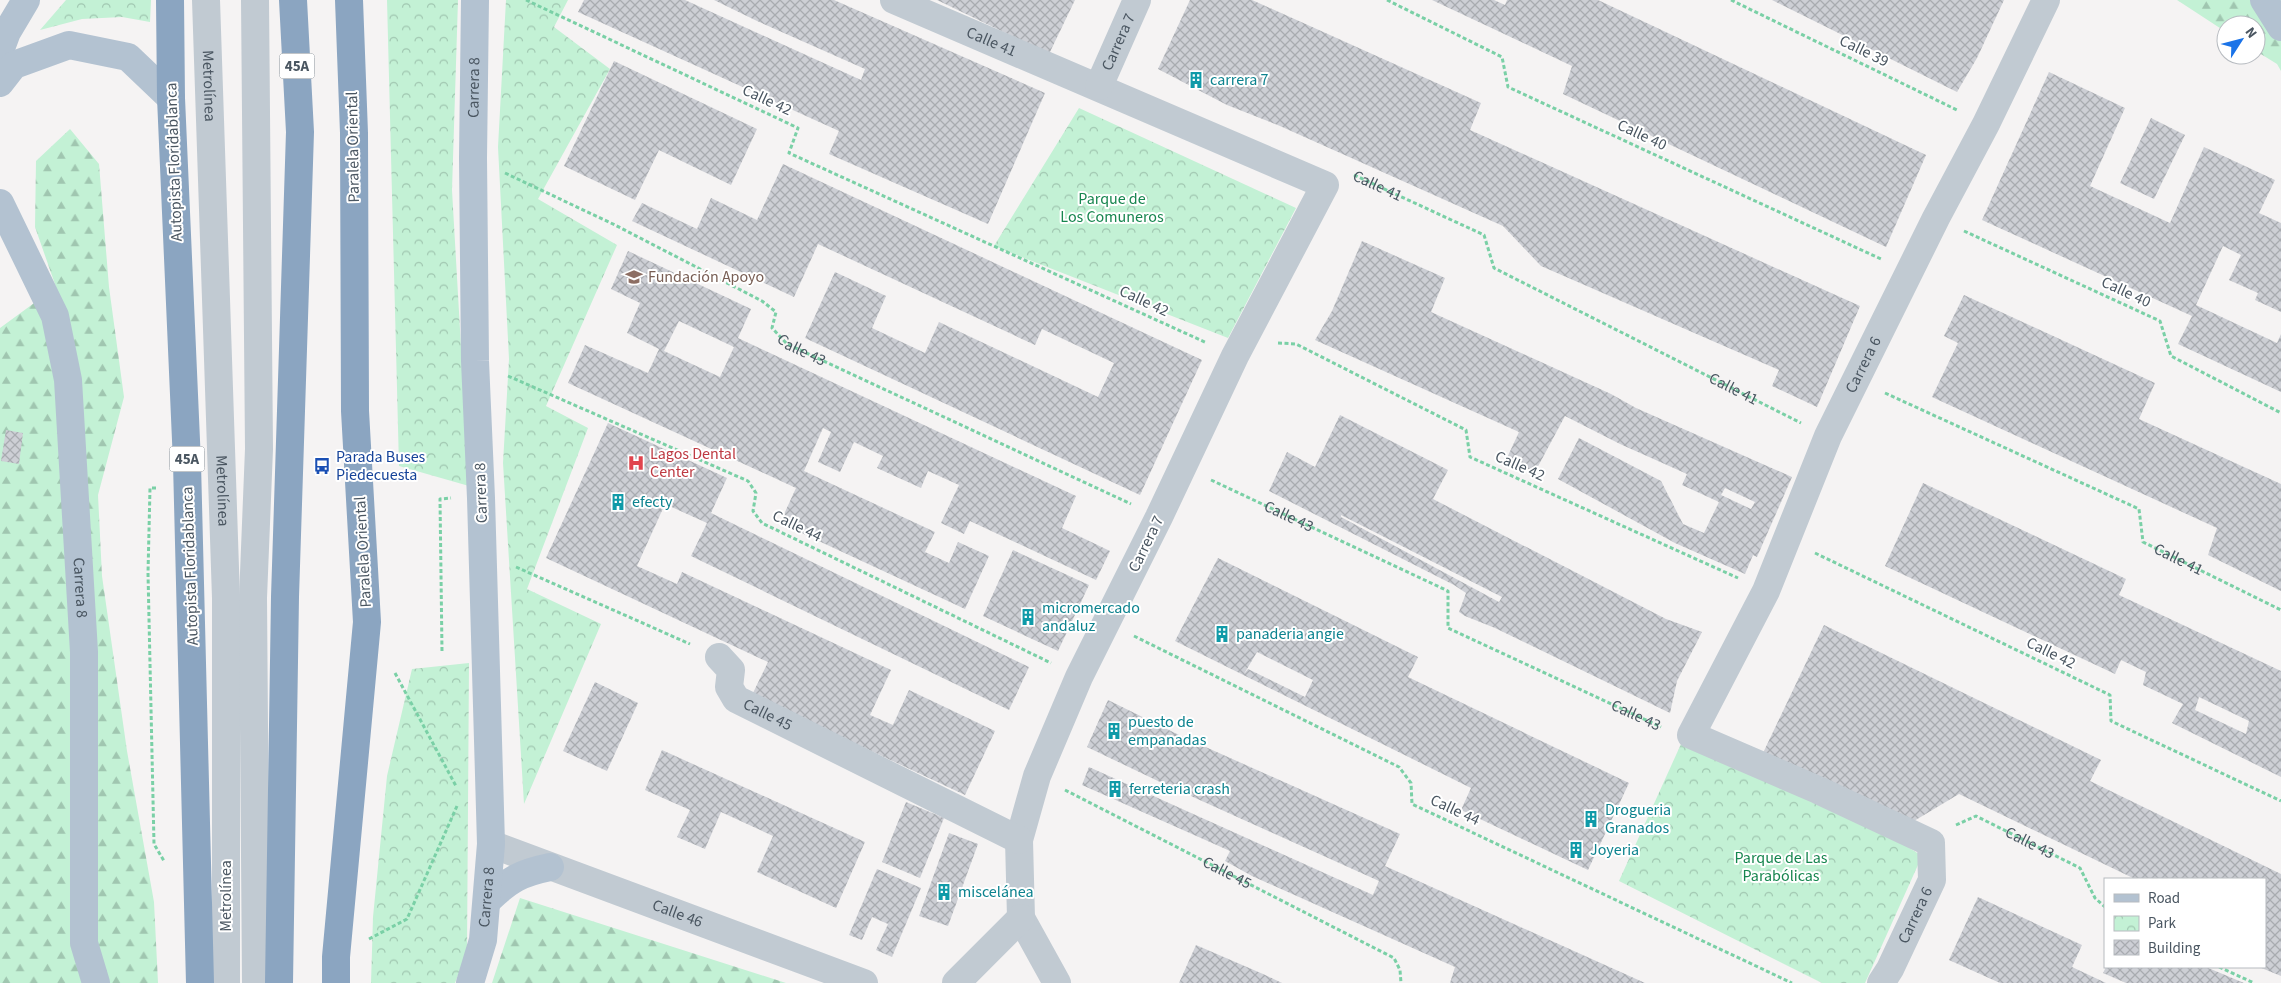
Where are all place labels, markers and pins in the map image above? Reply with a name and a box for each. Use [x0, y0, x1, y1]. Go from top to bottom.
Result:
place label: carrera 7 [1210, 69, 1269, 91]
building icon: carrera 7 [1186, 70, 1206, 90]
place label: Fundación Apoyo [648, 266, 764, 288]
school or university icon: Fundación Apoyo [624, 267, 644, 287]
place label: Lagos Dental Center [650, 443, 736, 483]
place label: Parada Buses Piedecuesta [336, 446, 426, 486]
hospital icon: Lagos Dental Center [626, 453, 646, 473]
bus stop icon: Parada Buses Piedecuesta [312, 456, 332, 476]
place label: efecty [632, 491, 673, 513]
building icon: efecty [608, 492, 628, 512]
place label: micromercado andaluz [1042, 597, 1140, 637]
building icon: micromercado andaluz [1018, 607, 1038, 627]
place label: panaderia angie [1236, 623, 1344, 645]
building icon: panaderia angie [1212, 624, 1232, 644]
place label: puesto de empanadas [1128, 711, 1207, 751]
building icon: puesto de empanadas [1104, 721, 1124, 741]
place label: ferreteria crash [1129, 778, 1230, 800]
building icon: ferreteria crash [1105, 779, 1125, 799]
place label: Drogueria Granados [1605, 799, 1671, 839]
building icon: Drogueria Granados [1581, 809, 1601, 829]
place label: Joyeria [1590, 839, 1639, 861]
building icon: Joyeria [1566, 840, 1586, 860]
place label: miscelánea [958, 881, 1033, 903]
building icon: miscelánea [934, 882, 954, 902]

